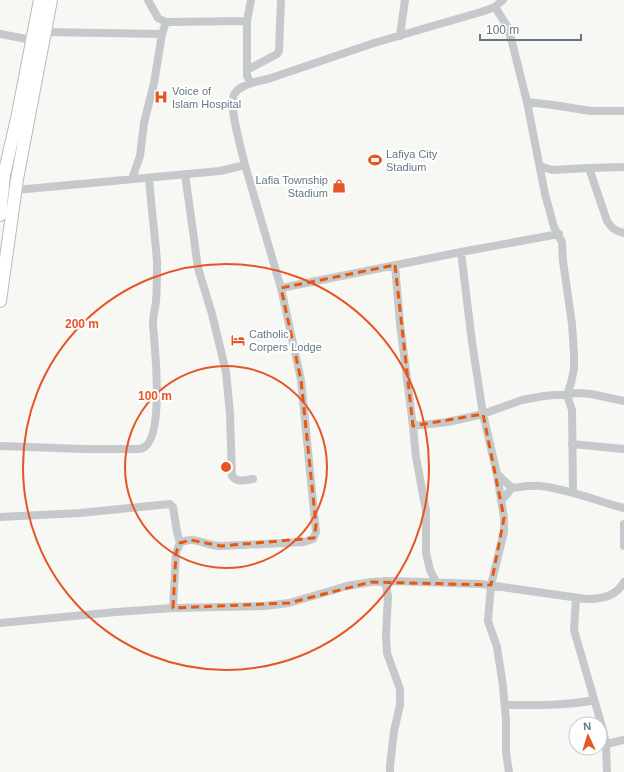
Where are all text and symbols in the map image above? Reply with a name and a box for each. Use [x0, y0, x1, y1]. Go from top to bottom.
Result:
scale bar [480, 16, 581, 42]
text: 100 m [486, 23, 519, 37]
place label: Voice of Islam Hospital [172, 85, 241, 110]
hospital icon: Voice of Islam Hospital [153, 89, 169, 105]
place label: Lafiya City Stadium [386, 148, 438, 173]
sports icon: Lafiya City Stadium [367, 152, 383, 168]
place label: Lafia Township Stadium [255, 174, 328, 199]
shop icon: Lafia Township Stadium [331, 178, 347, 194]
text: 200 m [65, 317, 99, 331]
place label: Catholic Corpers Lodge [249, 328, 322, 353]
hotel icon: Catholic Corpers Lodge [230, 332, 246, 348]
text: 100 m [138, 389, 172, 403]
centre of rings [219, 460, 233, 474]
north arrow [568, 716, 608, 756]
text: N [583, 720, 592, 732]

